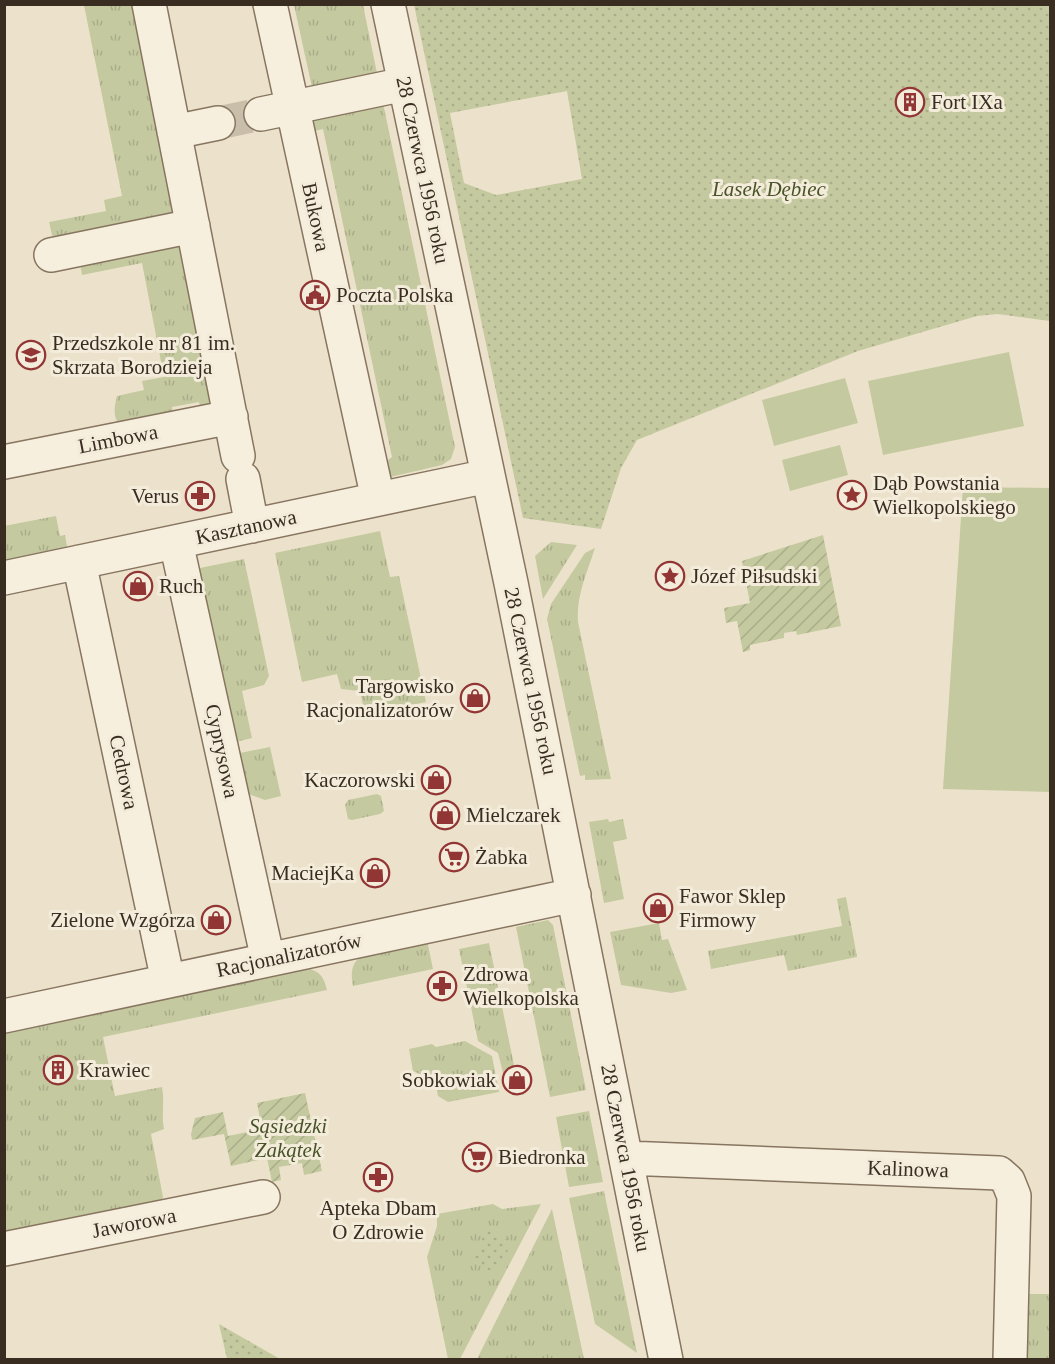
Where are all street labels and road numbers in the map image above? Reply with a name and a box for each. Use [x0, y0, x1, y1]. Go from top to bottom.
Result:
street label: 28 Czerwca 1956 roku [391, 74, 455, 266]
street label: Bukowa [297, 180, 335, 254]
street label: Limbowa [76, 419, 160, 458]
street label: Kasztanowa [193, 504, 299, 549]
street label: 28 Czerwca 1956 roku [499, 585, 563, 777]
street label: Cyprysowa [200, 702, 244, 801]
street label: Cedrowa [104, 732, 144, 812]
street label: Racjonalizatorów [214, 928, 365, 982]
street label: 28 Czerwca 1956 roku [596, 1062, 656, 1254]
street label: Kalinowa [867, 1156, 950, 1182]
street label: Jaworowa [90, 1203, 179, 1243]

